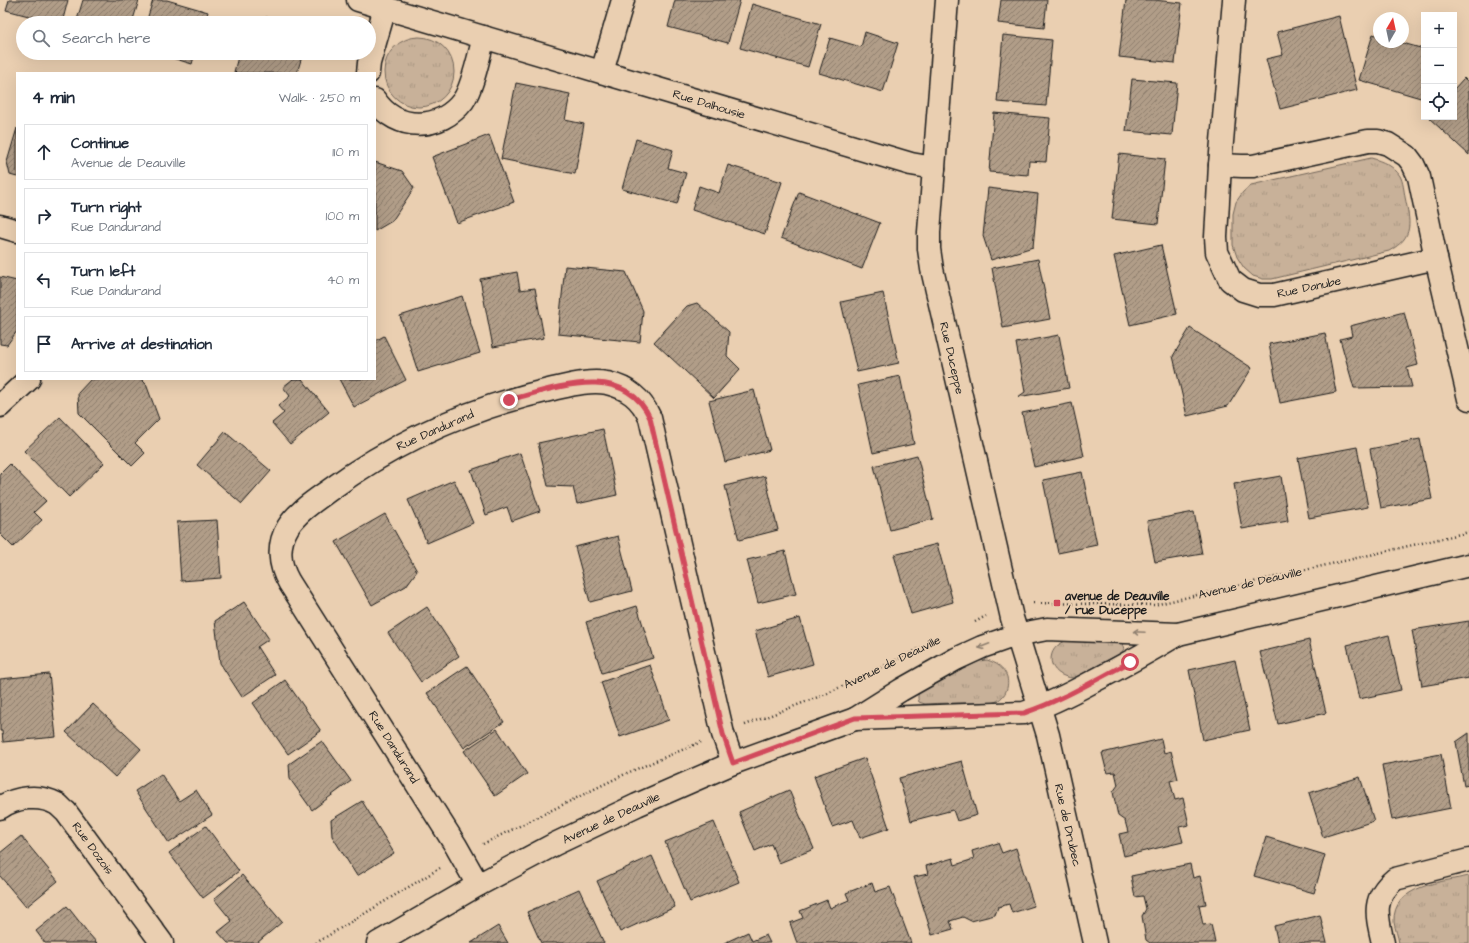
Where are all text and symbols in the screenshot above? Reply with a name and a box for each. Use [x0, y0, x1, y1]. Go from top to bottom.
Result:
north arrow [1373, 12, 1409, 48]
map controls [1421, 12, 1457, 120]
button: + [1421, 12, 1457, 48]
search box [16, 16, 376, 60]
icon: search [30, 27, 52, 49]
text: Search here [62, 28, 151, 49]
button: − [1421, 48, 1457, 84]
button: locate [1421, 84, 1457, 120]
street label: Rue Dalhousie [671, 85, 748, 124]
text: 4 min [32, 86, 75, 110]
text: Walk · 250 m [279, 89, 360, 107]
text: Continue [71, 133, 129, 154]
icon: ahead [33, 141, 55, 163]
text: 110 m [332, 143, 359, 161]
text: Avenue de Deauville [71, 154, 186, 172]
text: Turn right [71, 197, 142, 218]
icon: right [33, 205, 55, 227]
text: 100 m [326, 207, 359, 225]
text: Rue Dandurand [71, 218, 161, 236]
text: Turn left [71, 261, 135, 282]
icon: left [33, 269, 55, 291]
text: 40 m [327, 271, 359, 289]
street label: Rue Danube [1275, 272, 1343, 303]
text: Rue Dandurand [71, 282, 161, 300]
street label: Rue Duceppe [935, 320, 968, 396]
icon: arrive [33, 333, 55, 355]
text: Arrive at destination [71, 334, 212, 355]
route end [500, 391, 518, 409]
street label: Rue Dandurand [394, 406, 477, 455]
street label: Avenue de Deauville [1197, 563, 1304, 604]
place label: avenue de Deauville / rue Duceppe [1064, 588, 1170, 620]
marker: avenue de Deauville / rue Duceppe [1052, 598, 1062, 608]
one-way arrow [1133, 628, 1146, 635]
street label: Avenue de Deauville [841, 631, 944, 693]
one-way arrow [978, 643, 990, 651]
route start [1121, 653, 1139, 671]
street label: Rue Dandurand [364, 708, 423, 787]
street label: Rue de Drubec [1050, 782, 1085, 869]
street label: Avenue de Deauville [560, 788, 663, 849]
street label: Rue Dozois [68, 819, 117, 878]

